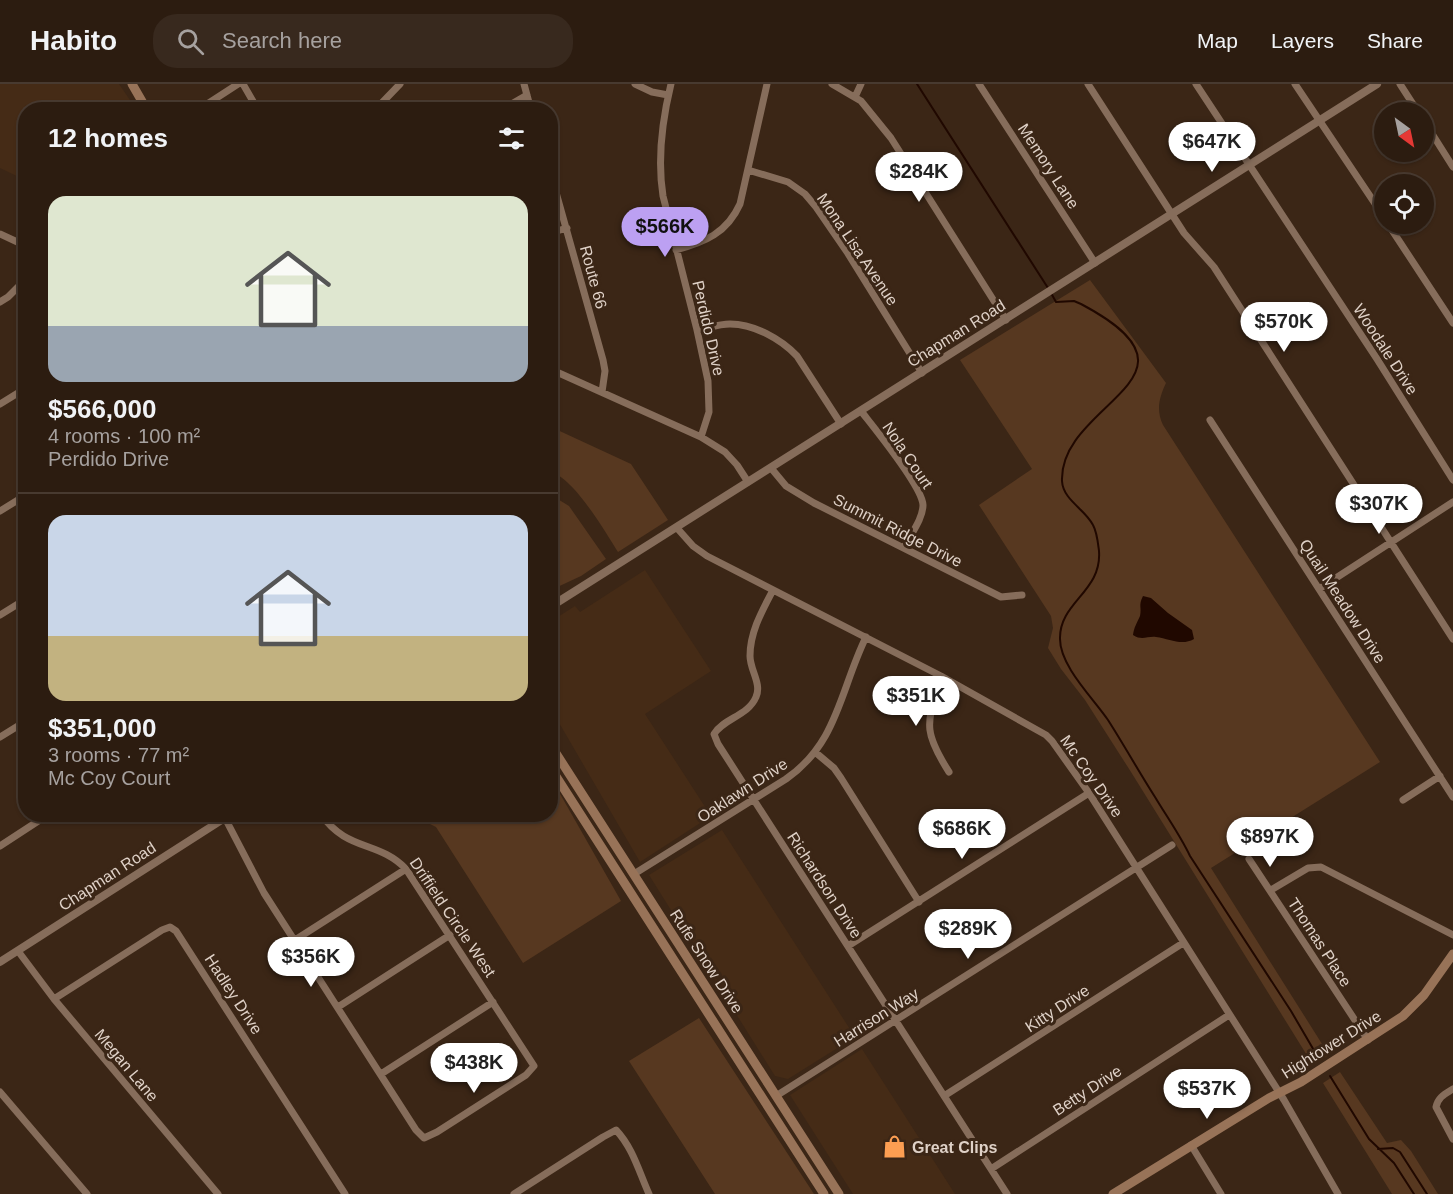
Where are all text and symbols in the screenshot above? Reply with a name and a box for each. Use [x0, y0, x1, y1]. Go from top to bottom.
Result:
search box [153, 14, 573, 68]
text: Habito [30, 25, 117, 56]
icon: search [174, 25, 207, 58]
text: Search here [222, 28, 342, 53]
text: Map [1197, 29, 1238, 52]
text: Layers [1271, 29, 1334, 52]
text: Share [1367, 29, 1423, 52]
north arrow [1374, 102, 1434, 162]
map controls [1374, 102, 1434, 234]
street label: Memory Lane [1015, 121, 1082, 212]
icon: filters [495, 122, 528, 155]
pin: $647K [1170, 122, 1254, 173]
text: 12 homes [48, 123, 168, 153]
text: $647K [1183, 130, 1241, 152]
pin: $284K [877, 152, 961, 203]
text: $284K [890, 160, 948, 182]
button: locate [1374, 174, 1434, 234]
street label: Mona Lisa Avenue [814, 190, 901, 309]
pin: $566K [623, 207, 707, 258]
text: $566K [636, 215, 694, 237]
icon: home [234, 235, 342, 343]
street label: Route 66 [577, 244, 610, 311]
street label: Perdido Drive [689, 279, 728, 377]
street label: Chapman Road [904, 297, 1008, 370]
street label: Woodale Drive [1350, 301, 1421, 398]
pin: $570K [1242, 302, 1326, 353]
text: $570K [1255, 310, 1313, 332]
text: $566,000 [48, 394, 156, 424]
street label: Nola Court [879, 419, 936, 492]
text: 4 rooms · 100 m² [48, 425, 200, 447]
text: Perdido Drive [48, 448, 169, 470]
pin: $307K [1337, 484, 1421, 535]
street label: Summit Ridge Drive [831, 491, 965, 570]
text: $307K [1350, 492, 1408, 514]
street label: Quail Meadow Drive [1296, 536, 1389, 666]
icon: home [234, 554, 342, 662]
pin: $351K [874, 676, 958, 727]
text: $351K [887, 684, 945, 706]
text: $351,000 [48, 713, 156, 743]
street label: Mc Coy Drive [1057, 732, 1126, 821]
text: 3 rooms · 77 m² [48, 744, 189, 766]
street label: Oaklawn Drive [694, 755, 791, 826]
text: Mc Coy Court [48, 767, 170, 789]
pin: $686K [920, 809, 1004, 860]
text: $686K [933, 817, 991, 839]
pin: $897K [1228, 817, 1312, 868]
text: $897K [1241, 825, 1299, 847]
street label: Richardson Drive [784, 829, 865, 941]
street label: Chapman Road [56, 839, 159, 914]
street label: Driffield Circle West [406, 855, 499, 980]
street label: Thomas Place [1285, 895, 1355, 990]
street label: Rufe Snow Drive [667, 906, 746, 1016]
pin: $289K [926, 909, 1010, 960]
text: $289K [939, 917, 997, 939]
pin: $356K [269, 937, 353, 988]
text: $356K [282, 945, 340, 967]
street label: Hadley Drive [202, 951, 266, 1037]
street label: Kitty Drive [1022, 981, 1093, 1035]
street label: Harrison Way [831, 985, 922, 1050]
street label: Hightower Drive [1279, 1007, 1384, 1082]
street label: Megan Lane [92, 1026, 162, 1105]
pin: $438K [432, 1043, 516, 1094]
text: $438K [445, 1051, 503, 1073]
street label: Betty Drive [1050, 1062, 1125, 1119]
pin: $537K [1165, 1069, 1249, 1120]
text: $537K [1178, 1077, 1236, 1099]
shop icon: Great Clips [881, 1134, 907, 1160]
place label: Great Clips [912, 1139, 997, 1156]

